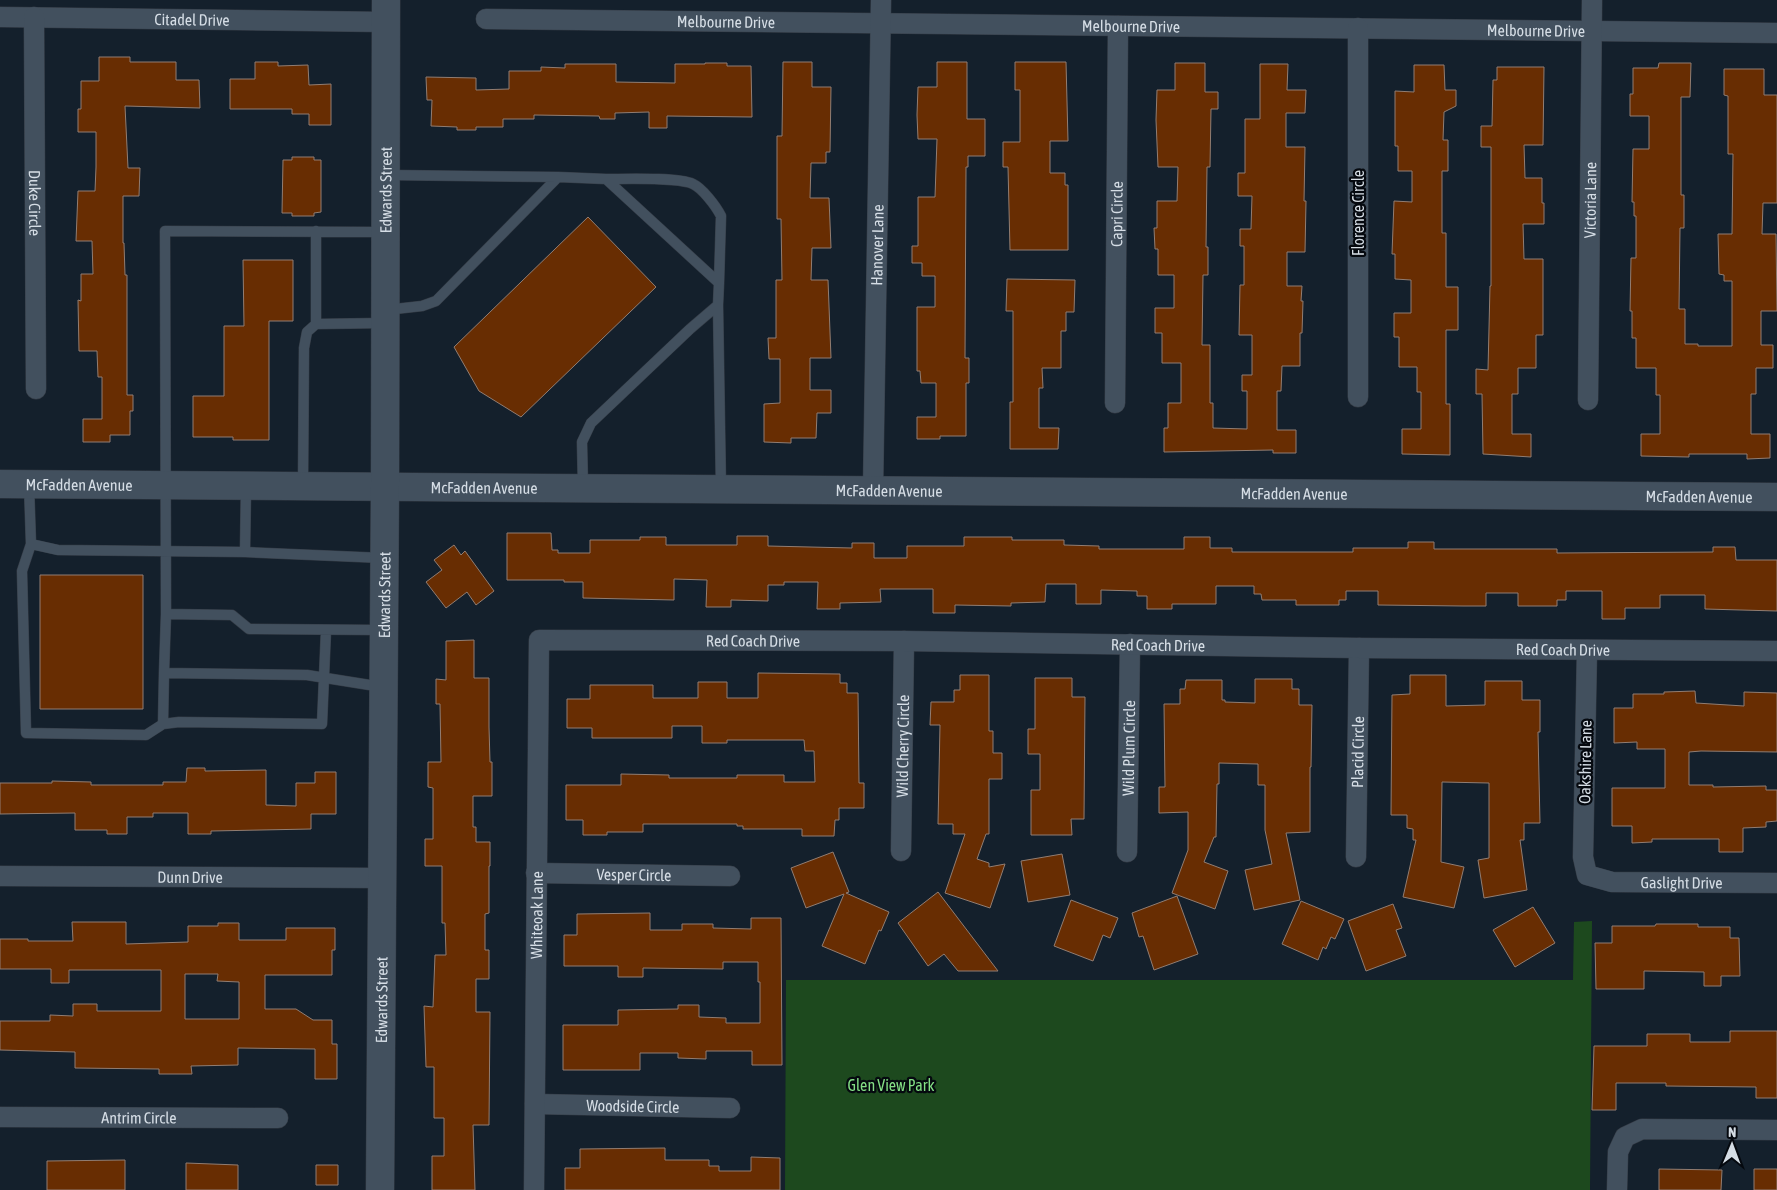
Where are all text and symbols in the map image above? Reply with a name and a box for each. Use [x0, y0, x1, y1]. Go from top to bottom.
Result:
street label: Citadel Drive [154, 10, 230, 29]
street label: Melbourne Drive [677, 12, 775, 31]
street label: Melbourne Drive [1082, 16, 1180, 36]
street label: Melbourne Drive [1487, 21, 1585, 40]
street label: Edwards Street [377, 146, 395, 233]
street label: Victoria Lane [1581, 162, 1599, 238]
street label: Duke Circle [26, 170, 44, 236]
street label: Florence Circle [1349, 170, 1367, 256]
street label: Capri Circle [1107, 181, 1126, 247]
street label: Hanover Lane [867, 204, 887, 286]
street label: McFadden Avenue [25, 475, 133, 494]
street label: McFadden Avenue [430, 478, 538, 497]
street label: McFadden Avenue [835, 481, 943, 500]
street label: McFadden Avenue [1240, 484, 1348, 503]
street label: McFadden Avenue [1645, 487, 1753, 506]
street label: Edwards Street [375, 551, 394, 638]
street label: Red Coach Drive [706, 631, 800, 650]
street label: Red Coach Drive [1111, 635, 1205, 655]
street label: Red Coach Drive [1516, 640, 1610, 659]
street label: Wild Cherry Circle [893, 695, 913, 797]
street label: Wild Plum Circle [1119, 700, 1138, 796]
street label: Placid Circle [1348, 716, 1367, 788]
street label: Oakshire Lane [1575, 720, 1595, 804]
street label: Vesper Circle [596, 865, 672, 884]
street label: Dunn Drive [157, 868, 223, 886]
street label: Whiteoak Lane [527, 871, 546, 959]
street label: Gaslight Drive [1640, 873, 1723, 892]
street label: Edwards Street [372, 956, 391, 1043]
park label: Glen View Park [848, 1076, 934, 1094]
street label: Woodside Circle [586, 1096, 680, 1116]
street label: Antrim Circle [101, 1108, 177, 1127]
north arrow [1707, 1120, 1757, 1170]
text: N [1728, 1124, 1736, 1140]

